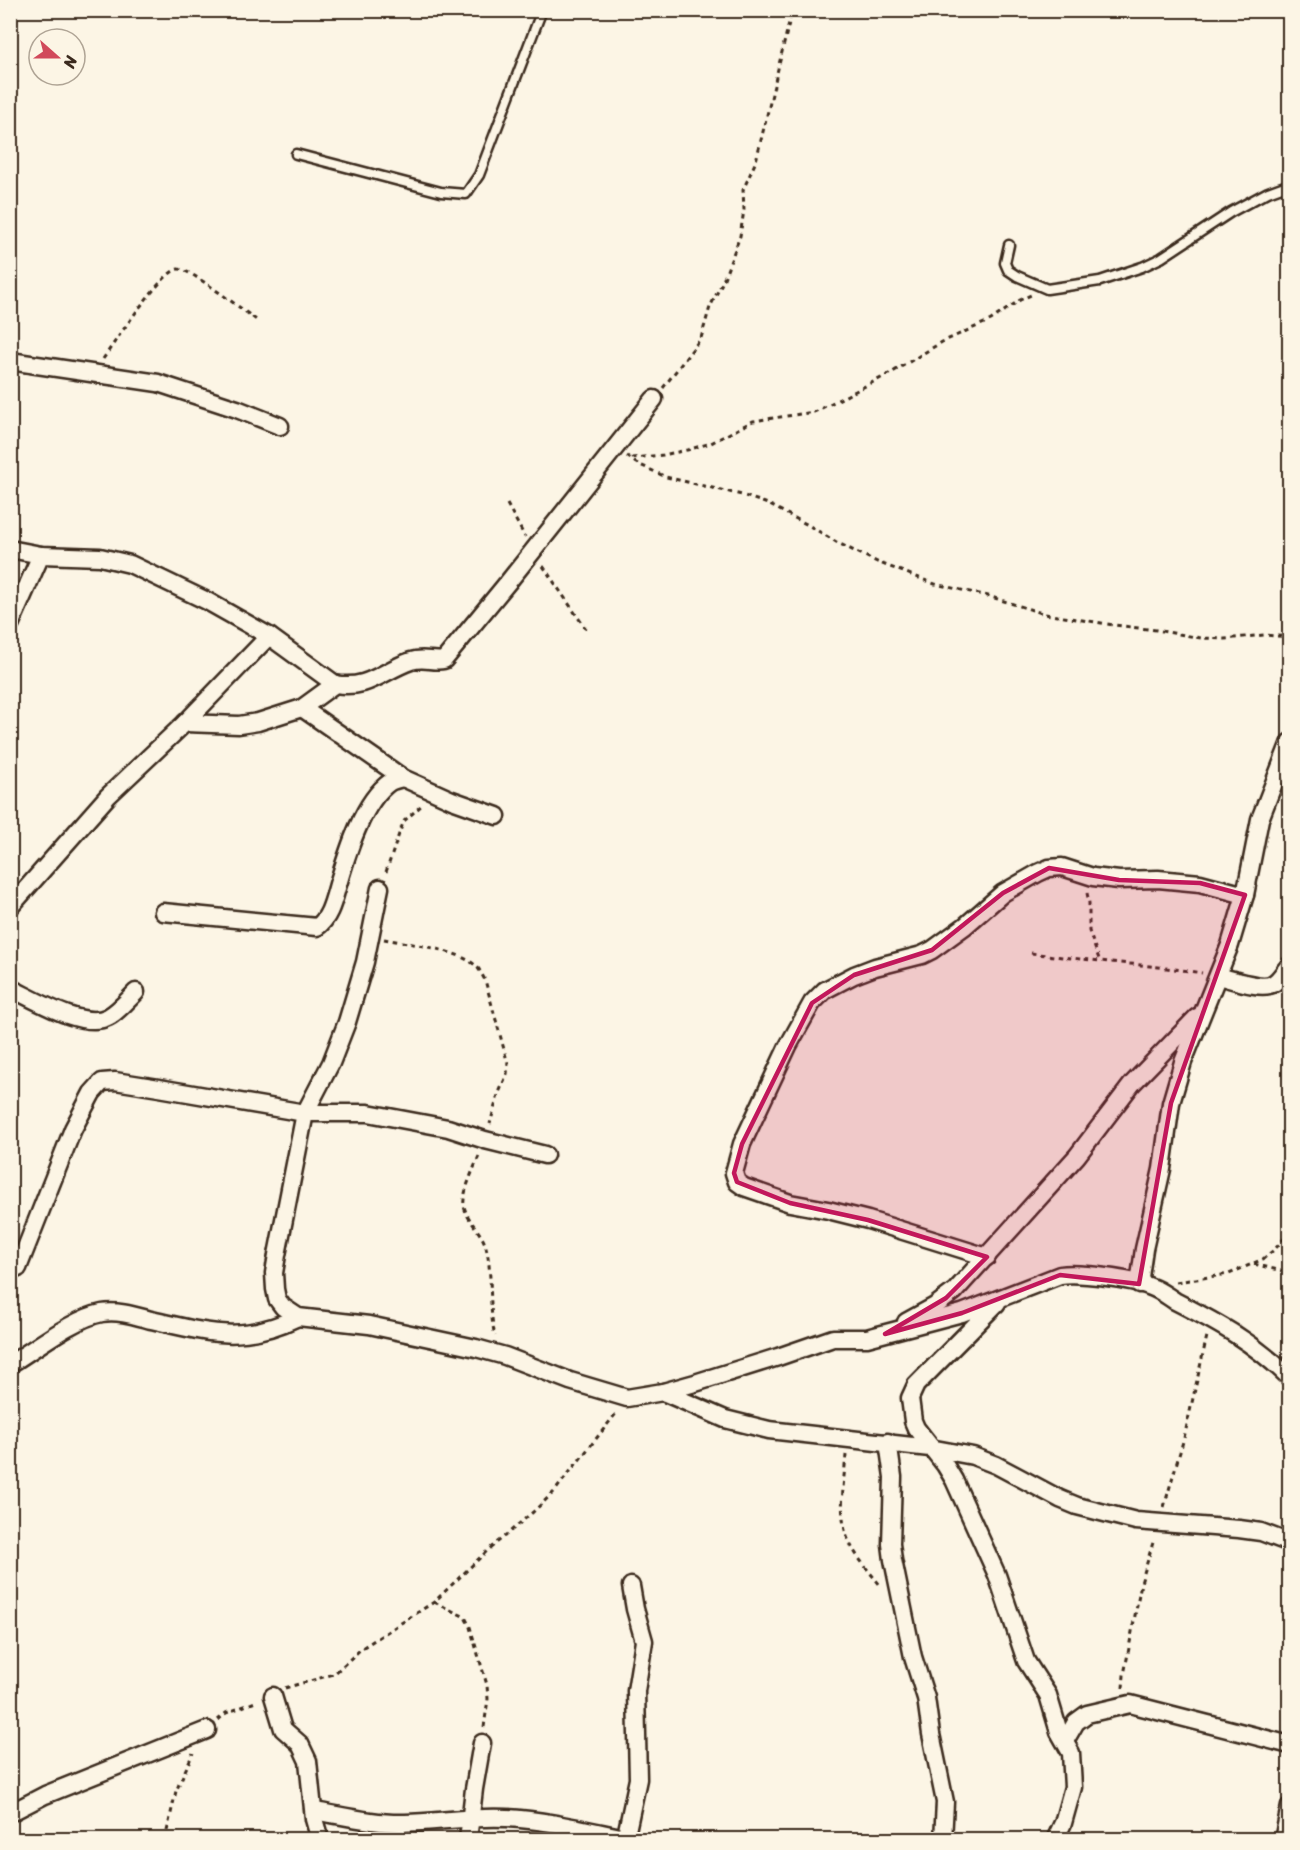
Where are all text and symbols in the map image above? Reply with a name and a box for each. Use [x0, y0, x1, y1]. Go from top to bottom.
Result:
north arrow [27, 27, 87, 87]
text: N [55, 51, 86, 73]

